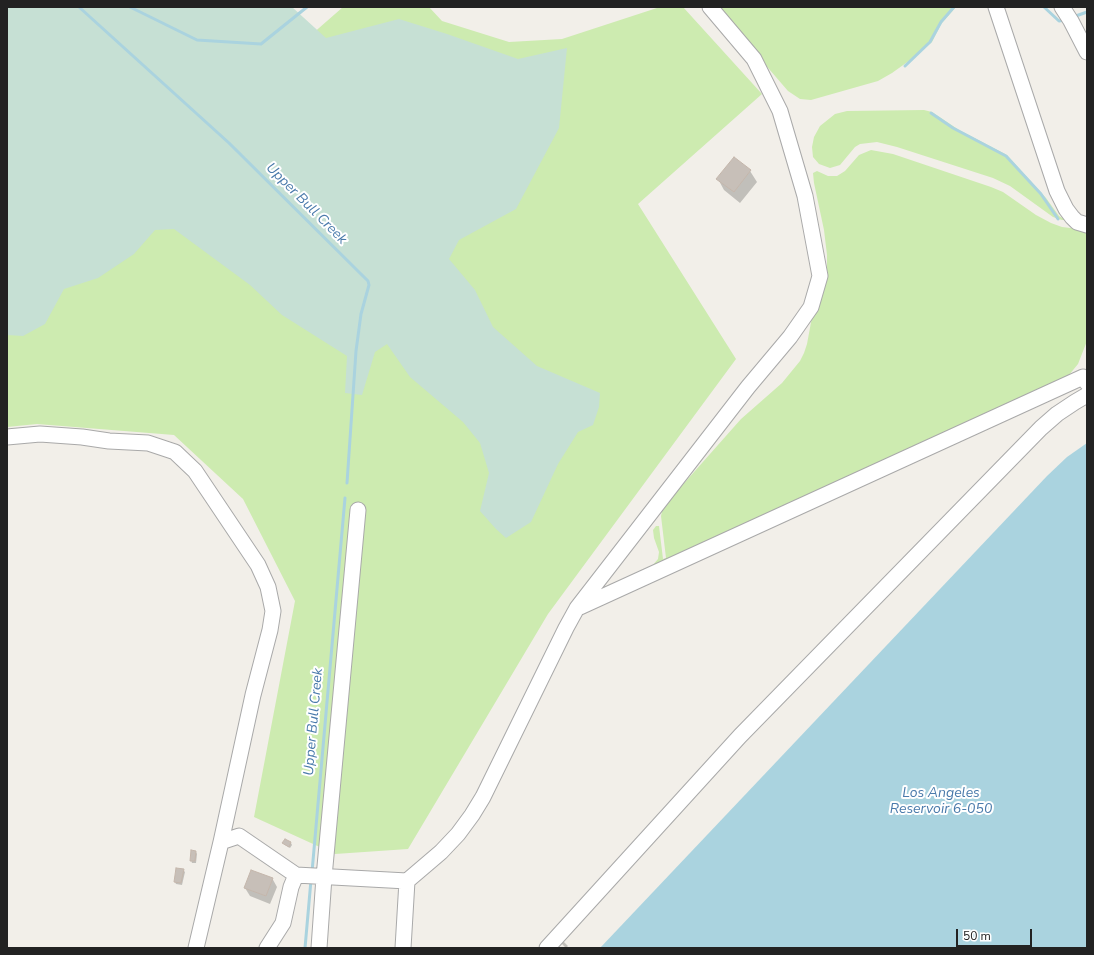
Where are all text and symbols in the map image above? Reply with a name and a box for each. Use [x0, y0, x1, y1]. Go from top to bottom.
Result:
water label: Upper Bull Creek [262, 160, 350, 248]
water label: Upper Bull Creek [301, 667, 327, 777]
water label: Los Angeles Reservoir 6-050 [890, 786, 992, 818]
scale bar [958, 921, 1034, 947]
text: 50 m [963, 928, 991, 944]

